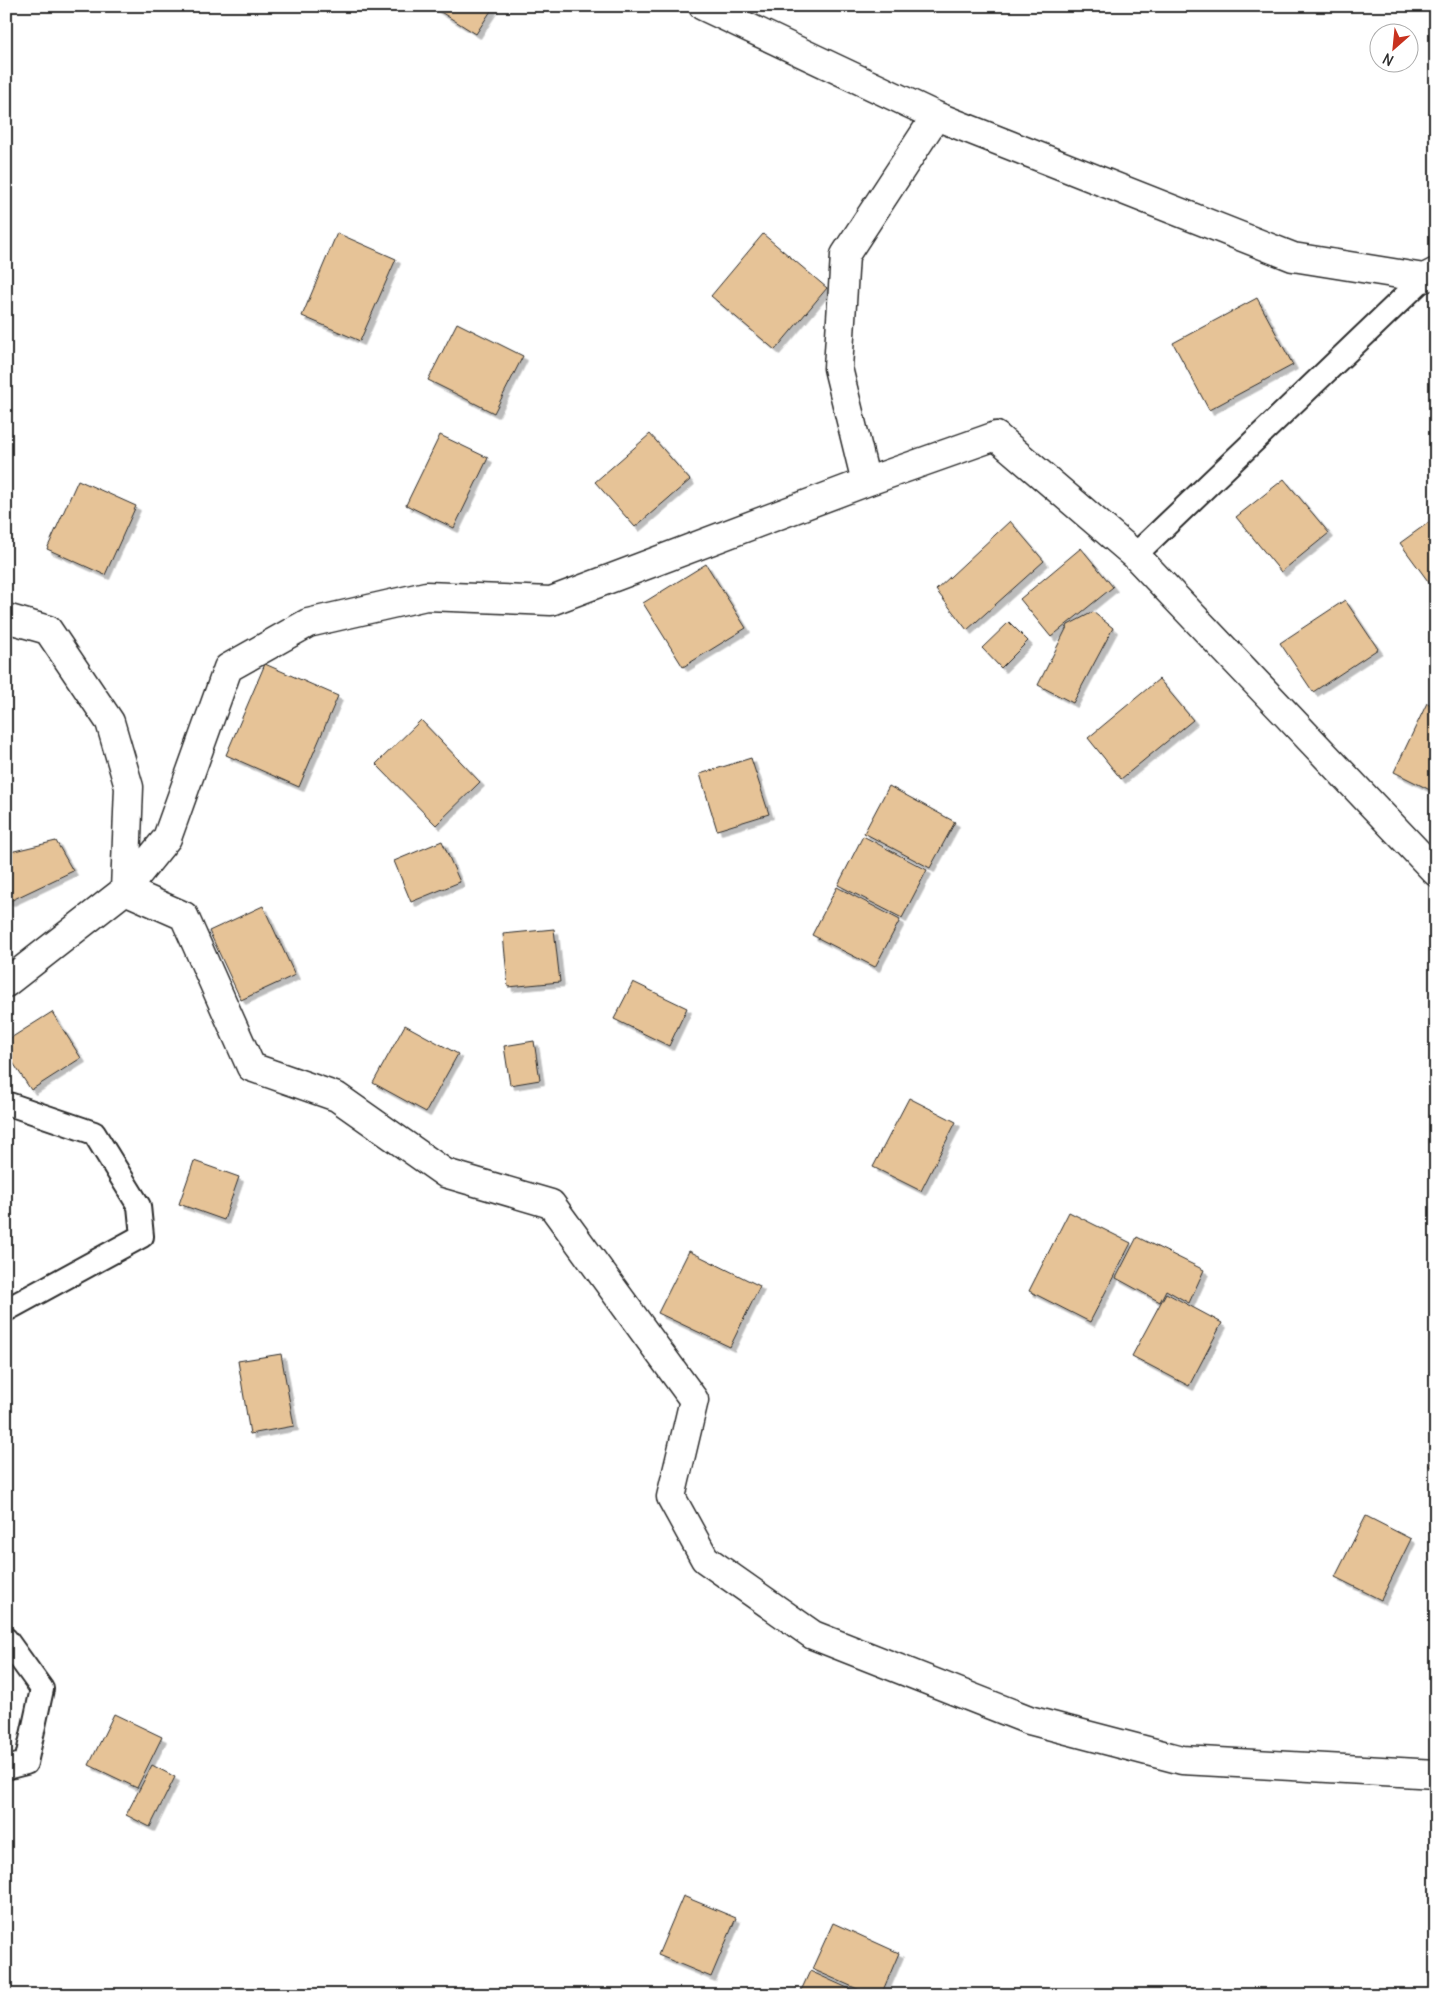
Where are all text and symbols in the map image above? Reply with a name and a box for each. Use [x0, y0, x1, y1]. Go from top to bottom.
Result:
north arrow [1370, 22, 1420, 72]
text: N [1380, 49, 1396, 70]

